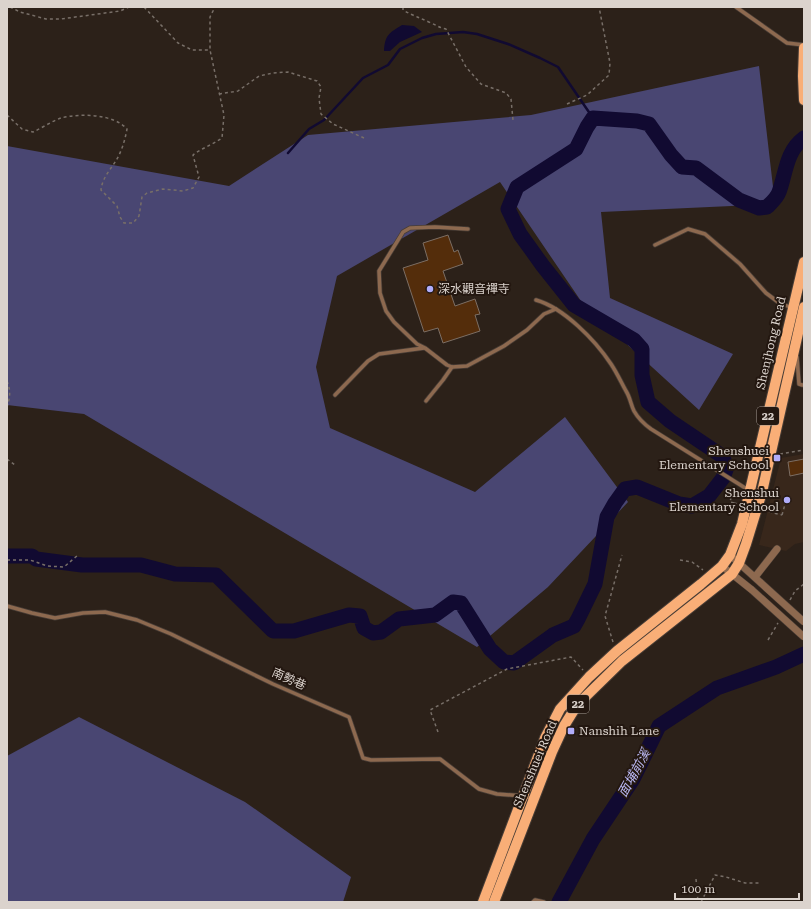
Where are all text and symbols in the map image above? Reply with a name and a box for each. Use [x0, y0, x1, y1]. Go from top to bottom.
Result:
place label: 深水觀音禪寺 [438, 282, 510, 296]
marker: 深水觀音禪寺 [425, 284, 435, 294]
street label: Shenjhong Road [753, 295, 789, 391]
road number: 22 [757, 407, 779, 425]
place label: Shenshuei Elementary School [659, 444, 769, 472]
marker: Shenshuei Elementary School [772, 453, 782, 463]
place label: Shenshui Elementary School [669, 486, 779, 514]
marker: Shenshui Elementary School [782, 495, 792, 505]
street label: 南勢巷 [270, 665, 308, 693]
road number: 22 [567, 695, 589, 713]
street label: Shenshuei Road [510, 718, 560, 810]
place label: Nanshih Lane [579, 724, 660, 738]
marker: Nanshih Lane [566, 726, 576, 736]
water label: 面埔前溪 [615, 745, 654, 799]
scale bar [675, 875, 799, 901]
text: 100 m [681, 882, 715, 896]

